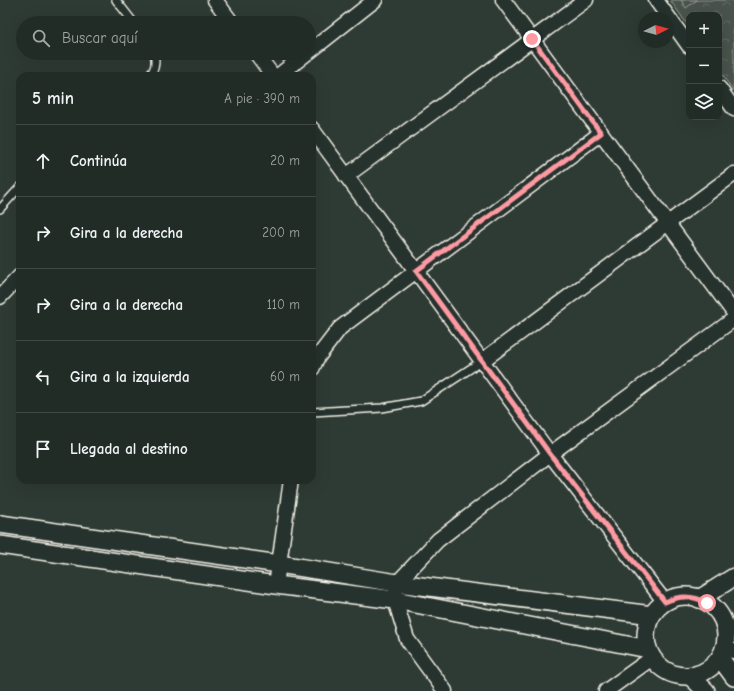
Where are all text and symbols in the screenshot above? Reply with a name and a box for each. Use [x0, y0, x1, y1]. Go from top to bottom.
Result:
north arrow [638, 12, 674, 48]
map controls [686, 12, 722, 120]
button: + [686, 12, 722, 48]
search box [16, 16, 316, 60]
icon: search [30, 27, 52, 49]
text: Buscar aquí [62, 29, 138, 47]
route end [523, 30, 541, 48]
button: − [686, 48, 722, 84]
button: layers [686, 84, 722, 120]
text: 5 min [32, 89, 74, 108]
text: A pie · 390 m [224, 91, 300, 106]
icon: ahead [32, 150, 54, 172]
text: Continúa [70, 152, 127, 170]
text: 20 m [270, 153, 300, 168]
icon: right [32, 222, 54, 244]
text: Gira a la derecha [70, 224, 183, 242]
text: 200 m [262, 225, 300, 240]
icon: right [32, 294, 54, 316]
text: Gira a la derecha [70, 296, 183, 314]
text: 110 m [267, 297, 300, 312]
icon: left [32, 366, 54, 388]
text: Gira a la izquierda [70, 368, 190, 386]
text: 60 m [270, 369, 300, 384]
icon: arrive [32, 438, 54, 460]
text: Llegada al destino [70, 440, 188, 458]
route start [698, 594, 716, 612]

